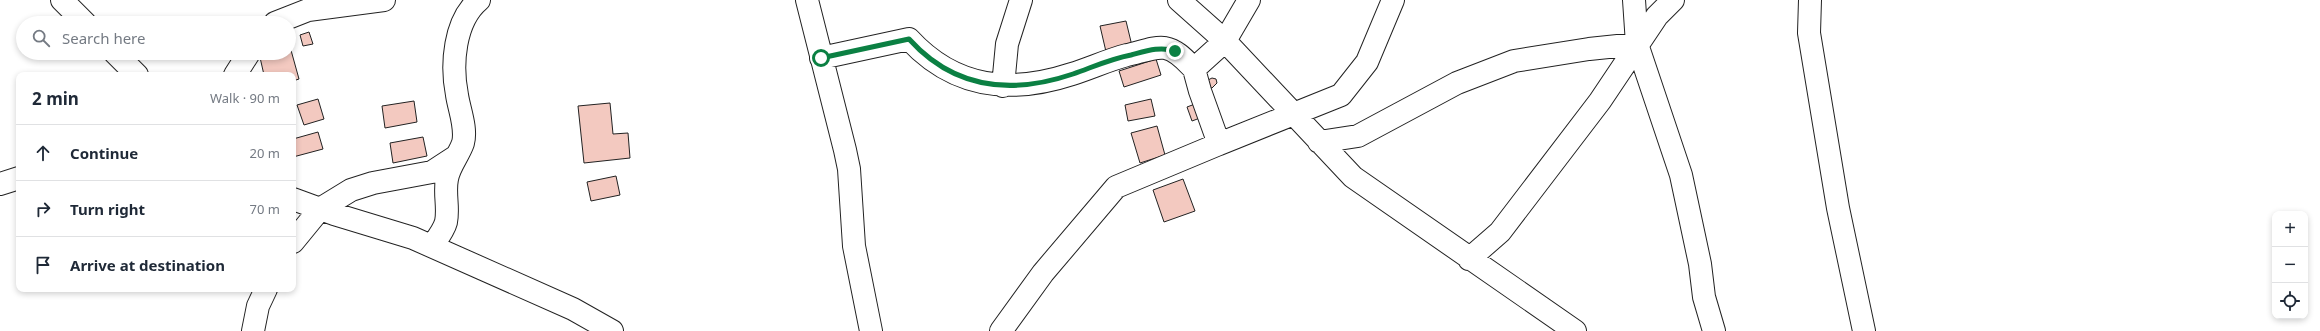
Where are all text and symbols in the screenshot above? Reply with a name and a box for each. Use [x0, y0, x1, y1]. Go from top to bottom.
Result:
search box [16, 16, 296, 60]
icon: search [30, 27, 52, 49]
text: Search here [62, 28, 145, 48]
route end [1166, 42, 1184, 60]
route start [812, 49, 830, 67]
text: 2 min [32, 87, 79, 110]
text: Walk · 90 m [210, 89, 280, 107]
icon: ahead [32, 142, 54, 164]
text: Continue [70, 143, 138, 163]
text: 20 m [250, 144, 280, 162]
icon: right [32, 198, 54, 220]
text: Turn right [70, 199, 145, 219]
text: 70 m [250, 200, 280, 218]
map controls [2272, 211, 2308, 319]
button: + [2272, 211, 2308, 247]
button: − [2272, 247, 2308, 283]
icon: arrive [32, 254, 54, 276]
text: Arrive at destination [70, 255, 225, 275]
button: locate [2272, 283, 2308, 319]

